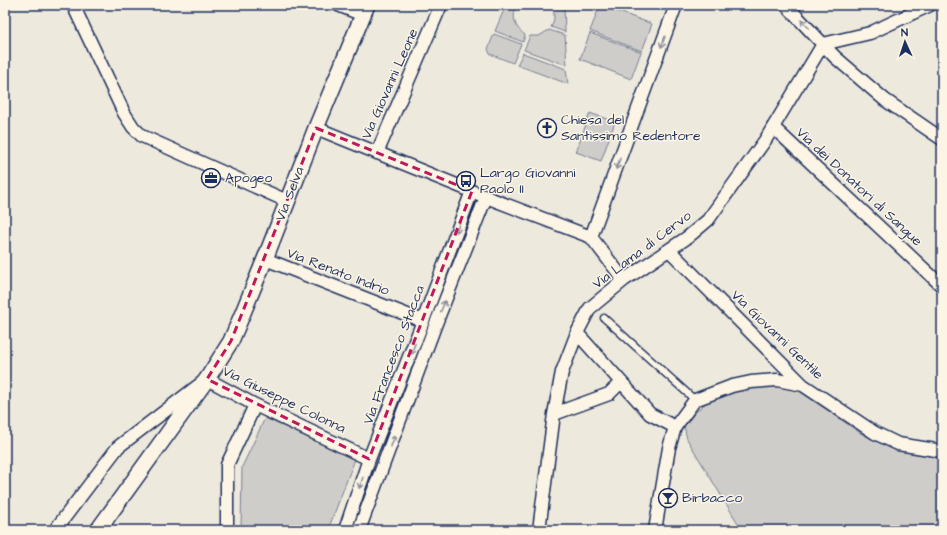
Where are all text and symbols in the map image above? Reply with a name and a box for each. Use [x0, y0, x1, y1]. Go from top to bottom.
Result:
one-way arrow [800, 19, 810, 29]
north arrow [885, 22, 925, 62]
street label: Via Giovanni Leone [357, 25, 424, 142]
text: N [901, 25, 908, 40]
one-way arrow [658, 35, 666, 47]
place label: Chiesa del Santissimo Redentore [561, 110, 701, 146]
church icon: Chiesa del Santissimo Redentore [536, 117, 558, 139]
street label: Via dei Donatori di Sangue [791, 123, 927, 251]
one-way arrow [614, 157, 621, 170]
place label: Largo Giovanni Paolo II [480, 163, 575, 199]
street label: Via Selva [270, 164, 310, 224]
office icon: Apogeo [200, 167, 222, 189]
place label: Apogeo [225, 168, 272, 188]
bus stop icon: Largo Giovanni Paolo II [455, 170, 477, 192]
street label: Via Lama di Cervo [588, 206, 696, 294]
one-way arrow [454, 221, 462, 233]
street label: Via Renato Indrio [284, 243, 392, 301]
street label: Via Francesco Stacca [358, 283, 430, 427]
street label: Via Giovanni Gentile [726, 286, 828, 385]
one-way arrow [439, 300, 447, 312]
one-way arrow [408, 342, 416, 354]
street label: Via Giuseppe Colonna [219, 361, 349, 439]
one-way arrow [390, 435, 397, 448]
one-way arrow [357, 477, 364, 490]
bar icon: Birbacco [657, 487, 679, 509]
place label: Birbacco [682, 488, 743, 508]

